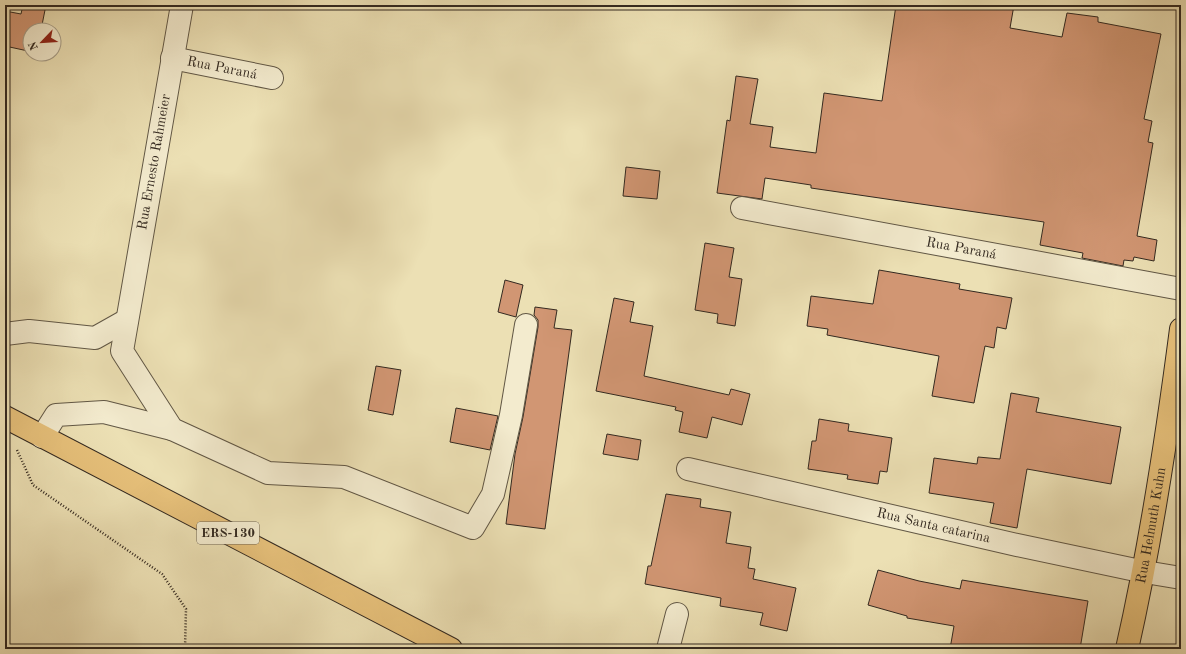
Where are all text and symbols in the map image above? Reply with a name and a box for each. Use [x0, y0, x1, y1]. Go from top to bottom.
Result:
north arrow [22, 22, 62, 62]
text: N [27, 39, 41, 52]
street label: Rua Paraná [186, 54, 258, 82]
street label: Rua Ernesto Rahmeier [135, 93, 173, 231]
street label: Rua Paraná [925, 235, 998, 262]
street label: Rua Helmuth Kuhn [1134, 466, 1168, 585]
street label: Rua Santa catarina [875, 506, 992, 546]
road number: ERS-130 [197, 522, 259, 544]

